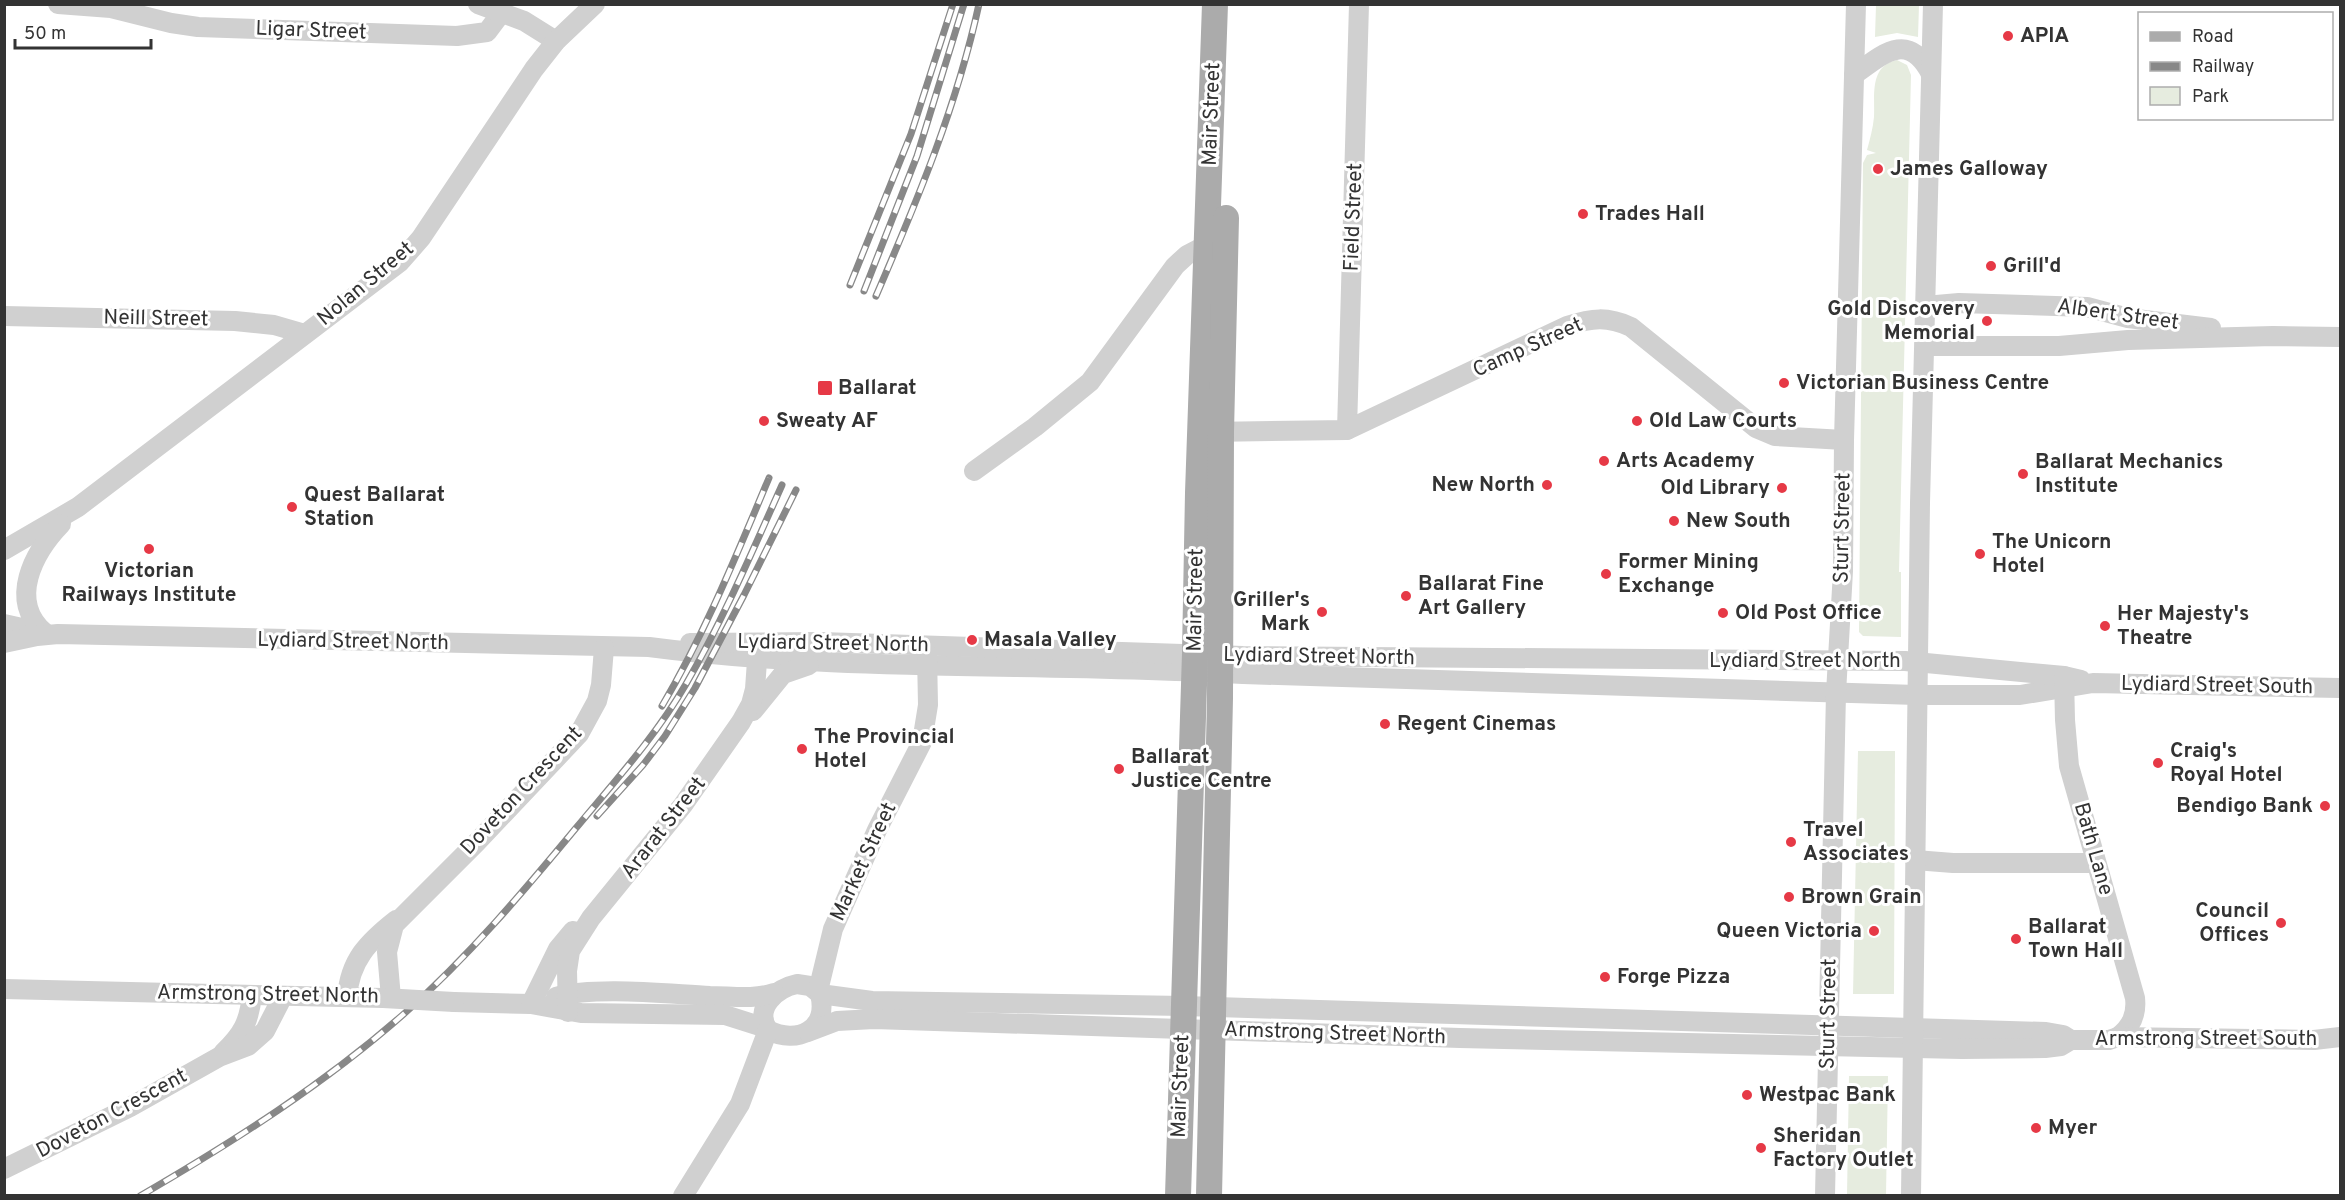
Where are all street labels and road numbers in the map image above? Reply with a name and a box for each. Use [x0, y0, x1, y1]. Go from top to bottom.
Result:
street label: Ligar Street [255, 16, 367, 46]
street label: Mair Street [1197, 62, 1227, 166]
street label: Field Street [1339, 162, 1369, 272]
street label: Nolan Street [312, 236, 420, 332]
street label: Albert Street [2055, 293, 2181, 337]
street label: Neill Street [103, 305, 209, 333]
street label: Camp Street [1469, 312, 1587, 384]
street label: Sturt Street [1829, 472, 1857, 584]
street label: Mair Street [1182, 548, 1210, 652]
street label: Lydiard Street North [257, 627, 449, 657]
street label: Lydiard Street North [737, 629, 929, 659]
street label: Lydiard Street North [1223, 642, 1415, 672]
street label: Lydiard Street North [1709, 648, 1901, 675]
street label: Lydiard Street South [2120, 671, 2314, 701]
street label: Doveton Crescent [455, 721, 589, 861]
street label: Ararat Street [616, 771, 712, 885]
street label: Market Street [825, 798, 903, 926]
street label: Bath Lane [2067, 799, 2119, 899]
street label: Sturt Street [1815, 958, 1843, 1070]
street label: Armstrong Street North [157, 980, 379, 1010]
street label: Armstrong Street North [1224, 1017, 1446, 1051]
street label: Armstrong Street South [2095, 1026, 2317, 1053]
street label: Mair Street [1166, 1034, 1196, 1138]
street label: Doveton Crescent [32, 1063, 192, 1165]

